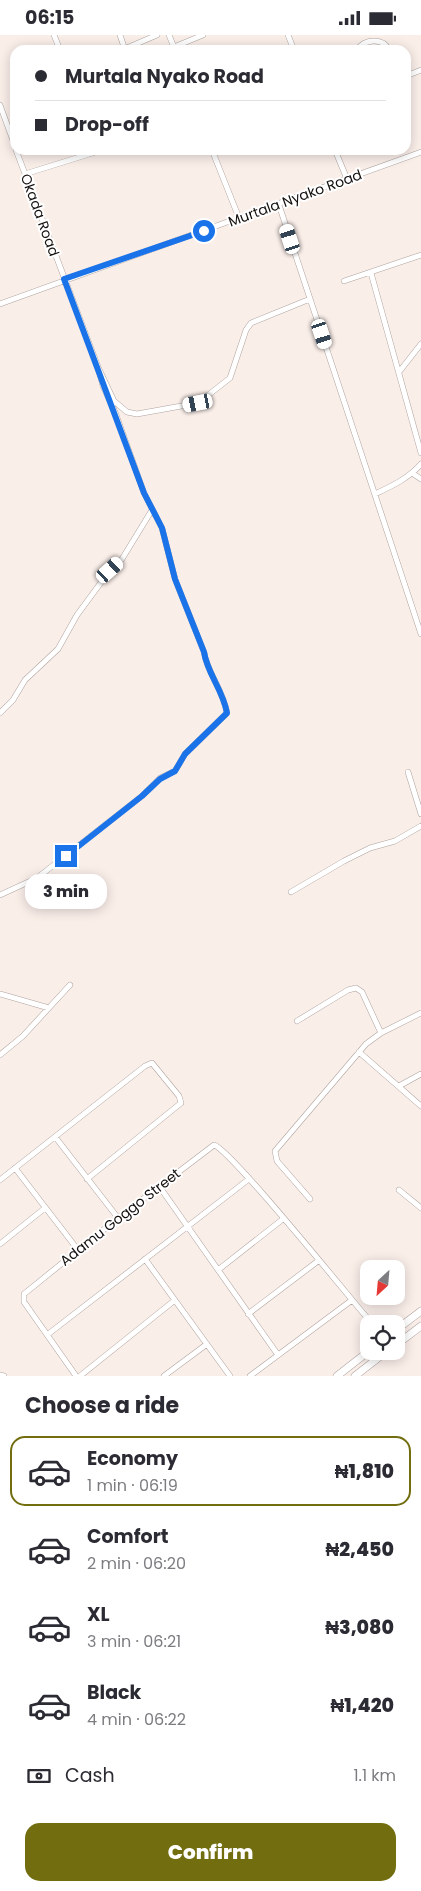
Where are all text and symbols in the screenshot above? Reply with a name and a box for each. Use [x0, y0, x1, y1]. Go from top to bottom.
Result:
text: 06:15 [25, 4, 74, 31]
text: Murtala Nyako Road [65, 63, 264, 90]
text: Drop-off [65, 111, 149, 138]
street label: Murtala Nyako Road [225, 165, 365, 231]
street label: Okada Road [16, 171, 64, 259]
route start [193, 220, 215, 242]
car [278, 222, 301, 256]
car [310, 317, 333, 351]
car [181, 393, 214, 413]
car [93, 554, 126, 586]
route end [55, 845, 77, 867]
callout: 3 min [25, 873, 107, 909]
text: 3 min [43, 880, 89, 903]
street label: Adamu Goggo Street [56, 1164, 184, 1270]
north arrow [360, 1260, 405, 1305]
map controls [360, 1260, 405, 1360]
button: locate [360, 1315, 405, 1360]
text: Choose a ride [25, 1390, 179, 1421]
text: Economy [87, 1445, 178, 1472]
icon: car [27, 1449, 72, 1494]
text: ₦1,810 [335, 1458, 394, 1485]
text: 1 min · 06:19 [87, 1474, 178, 1497]
text: Comfort [87, 1523, 169, 1550]
icon: car [27, 1527, 72, 1572]
text: ₦2,450 [325, 1536, 394, 1563]
text: 2 min · 06:20 [87, 1552, 186, 1575]
text: XL [87, 1601, 110, 1628]
icon: car [27, 1605, 72, 1650]
text: ₦3,080 [325, 1614, 394, 1641]
text: 3 min · 06:21 [87, 1630, 181, 1653]
text: Black [87, 1679, 141, 1706]
icon: car [27, 1683, 72, 1728]
text: ₦1,420 [331, 1692, 394, 1719]
text: 4 min · 06:22 [87, 1708, 186, 1731]
icon: cash [25, 1762, 53, 1790]
text: Cash [65, 1762, 115, 1789]
text: 1.1 km [353, 1764, 396, 1787]
button: Confirm [25, 1823, 396, 1881]

